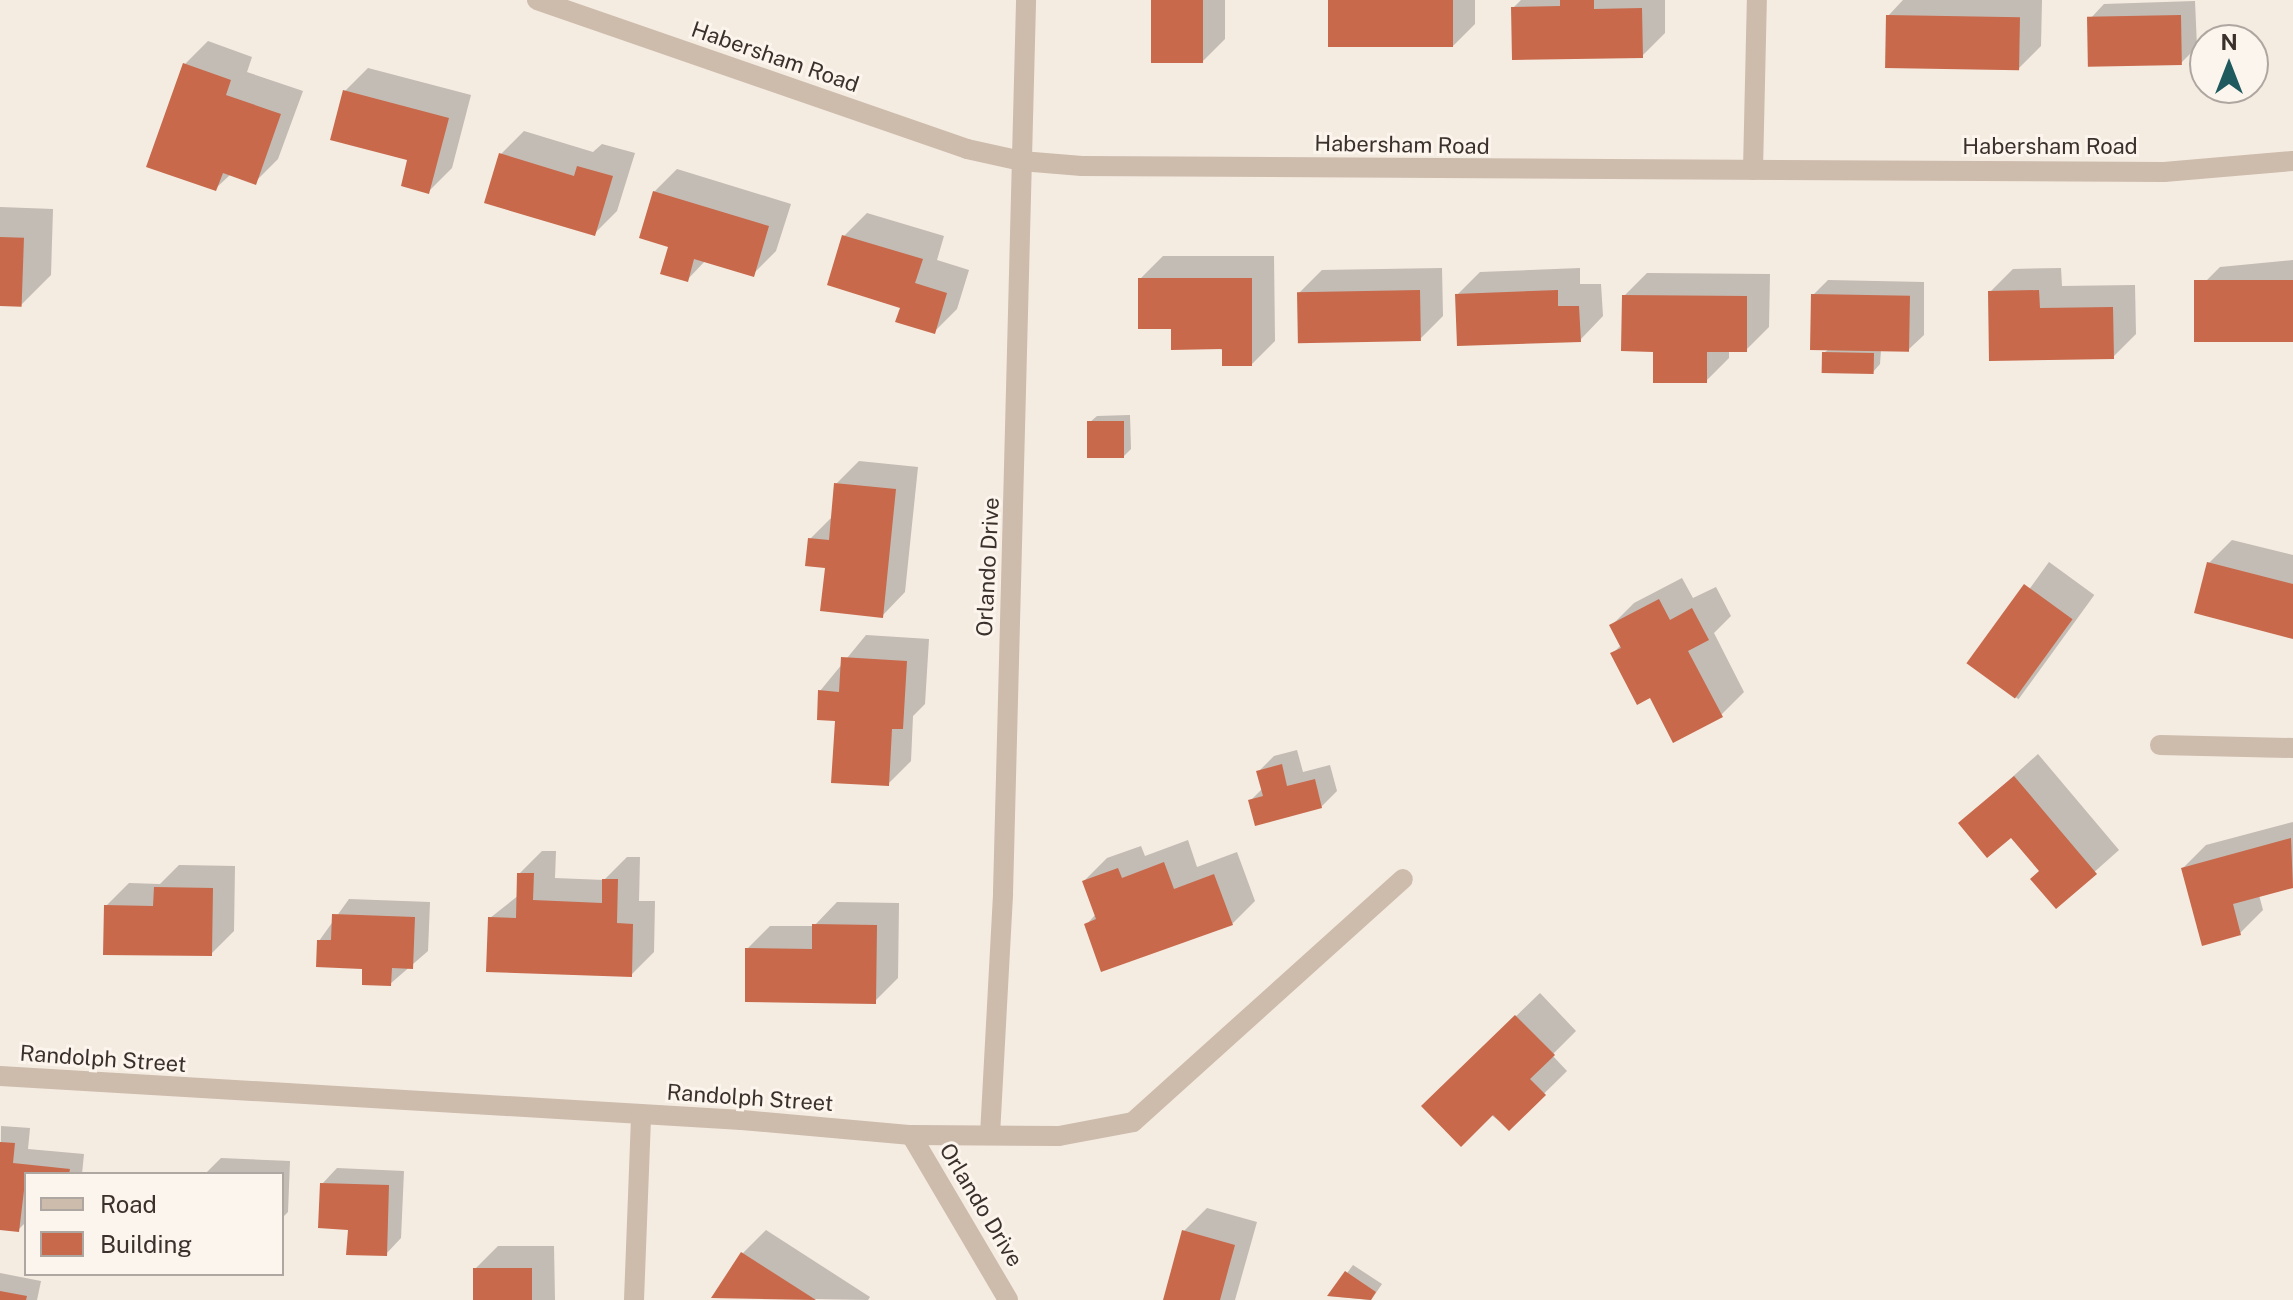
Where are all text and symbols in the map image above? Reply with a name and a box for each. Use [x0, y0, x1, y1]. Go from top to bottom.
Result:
street label: Habersham Road [688, 16, 862, 98]
north arrow [2189, 24, 2269, 104]
text: N [2220, 29, 2238, 55]
street label: Habersham Road [1314, 130, 1490, 160]
street label: Habersham Road [1962, 134, 2138, 160]
street label: Orlando Drive [971, 497, 1005, 637]
street label: Randolph Street [19, 1040, 187, 1078]
street label: Randolph Street [666, 1079, 834, 1117]
street label: Orlando Drive [934, 1138, 1028, 1272]
legend [24, 1172, 284, 1276]
text: Road [100, 1190, 157, 1218]
text: Building [100, 1230, 192, 1258]

